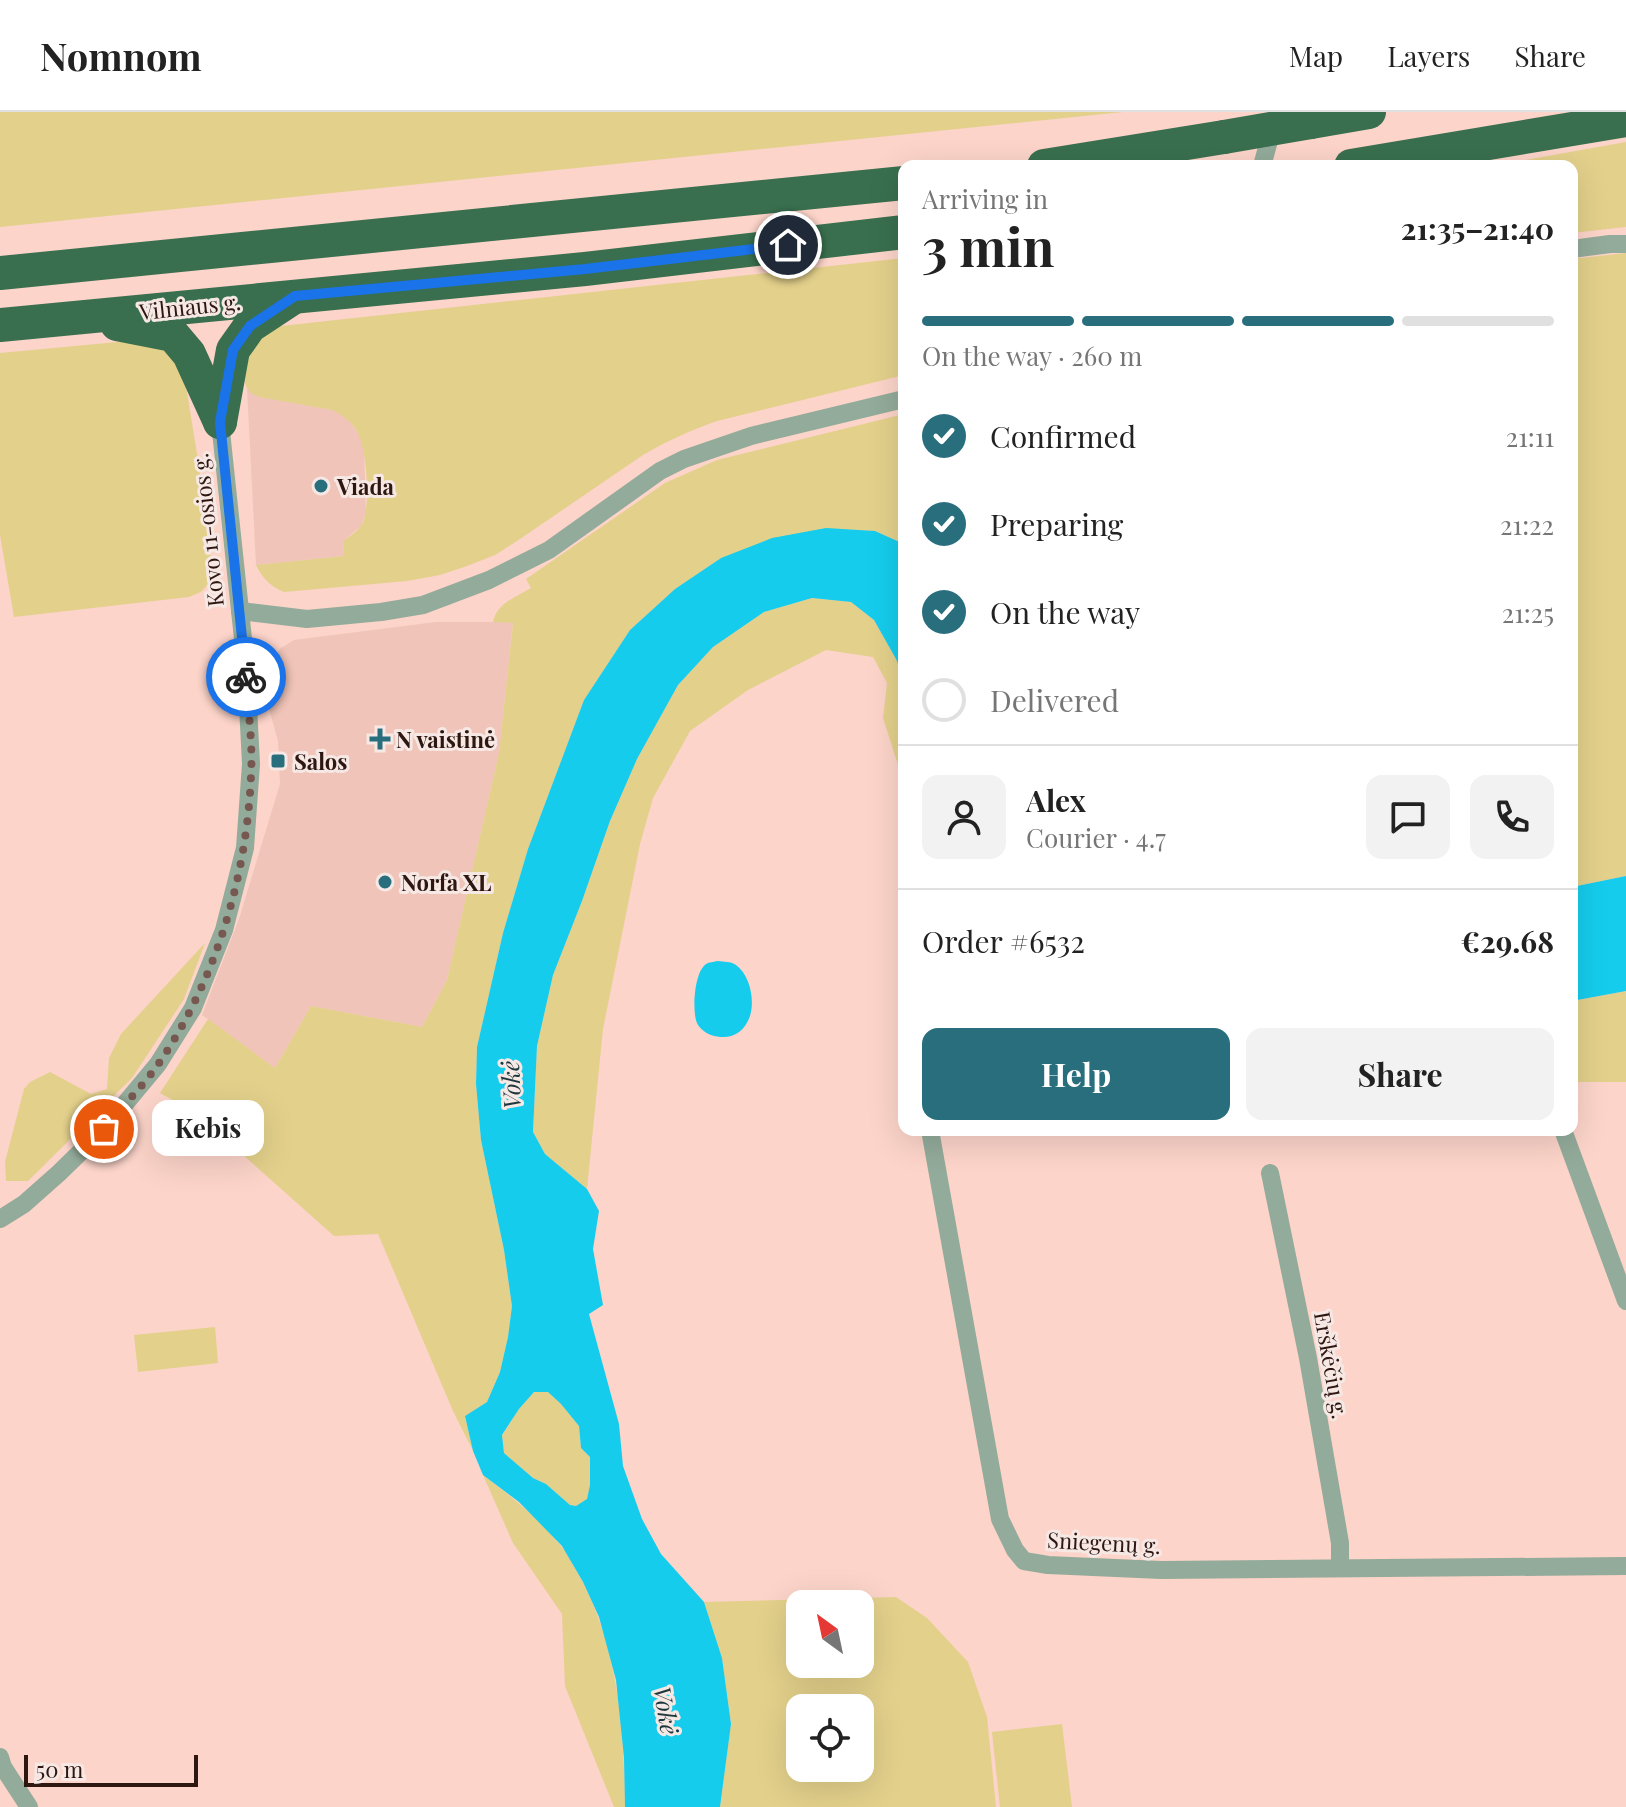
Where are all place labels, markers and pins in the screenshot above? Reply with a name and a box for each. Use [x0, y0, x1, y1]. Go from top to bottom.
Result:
pin [754, 211, 822, 279]
place label: Viada [336, 471, 395, 501]
marker: Viada [312, 477, 330, 495]
place label: N vaistinė [396, 724, 495, 754]
marker: N vaistinė [371, 730, 389, 748]
place label: Salos [294, 746, 347, 776]
marker: Salos [269, 752, 287, 770]
place label: Norfa XL [401, 867, 492, 897]
marker: Norfa XL [376, 873, 394, 891]
pin [70, 1095, 138, 1163]
callout: Kebis [152, 1101, 264, 1157]

